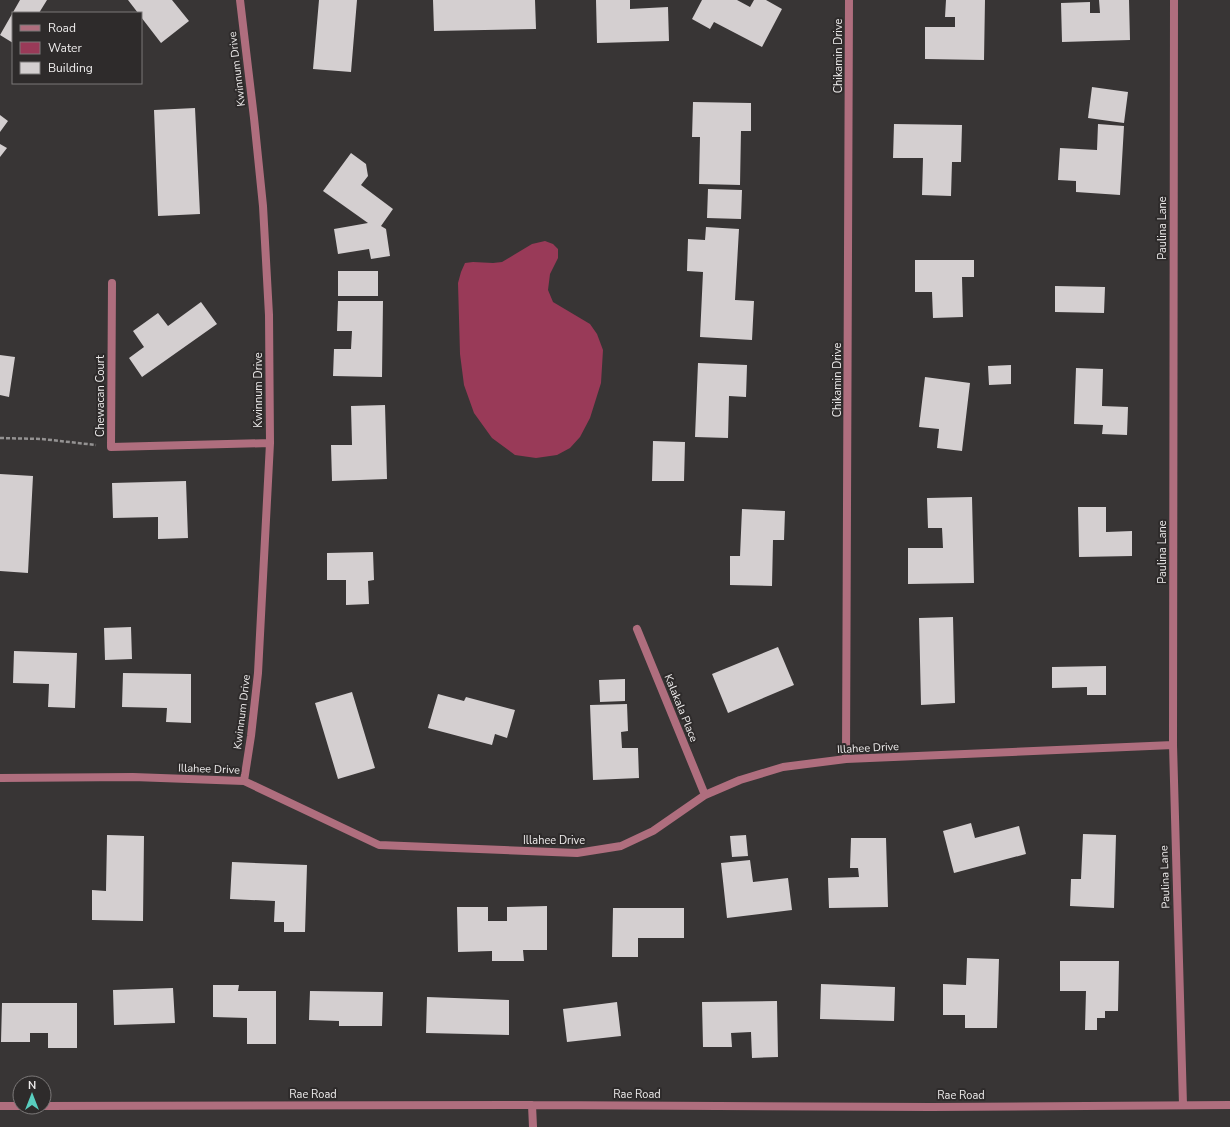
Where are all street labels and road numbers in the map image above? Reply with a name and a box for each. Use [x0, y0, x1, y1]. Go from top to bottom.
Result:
street label: Chikamin Drive [831, 19, 846, 93]
street label: Kwinnum Drive [225, 31, 249, 107]
street label: Paulina Lane [1155, 196, 1170, 260]
street label: Chikamin Drive [830, 343, 845, 417]
street label: Kwinnum Drive [251, 352, 266, 428]
street label: Chewacan Court [93, 355, 108, 437]
street label: Paulina Lane [1155, 520, 1170, 584]
street label: Kalakala Place [661, 672, 701, 744]
street label: Kwinnum Drive [230, 674, 254, 750]
street label: Illahee Drive [837, 739, 900, 757]
street label: Illahee Drive [178, 760, 240, 778]
street label: Illahee Drive [523, 833, 585, 848]
street label: Paulina Lane [1156, 845, 1174, 909]
street label: Rae Road [289, 1087, 337, 1102]
street label: Rae Road [613, 1087, 661, 1102]
street label: Rae Road [937, 1088, 985, 1103]

